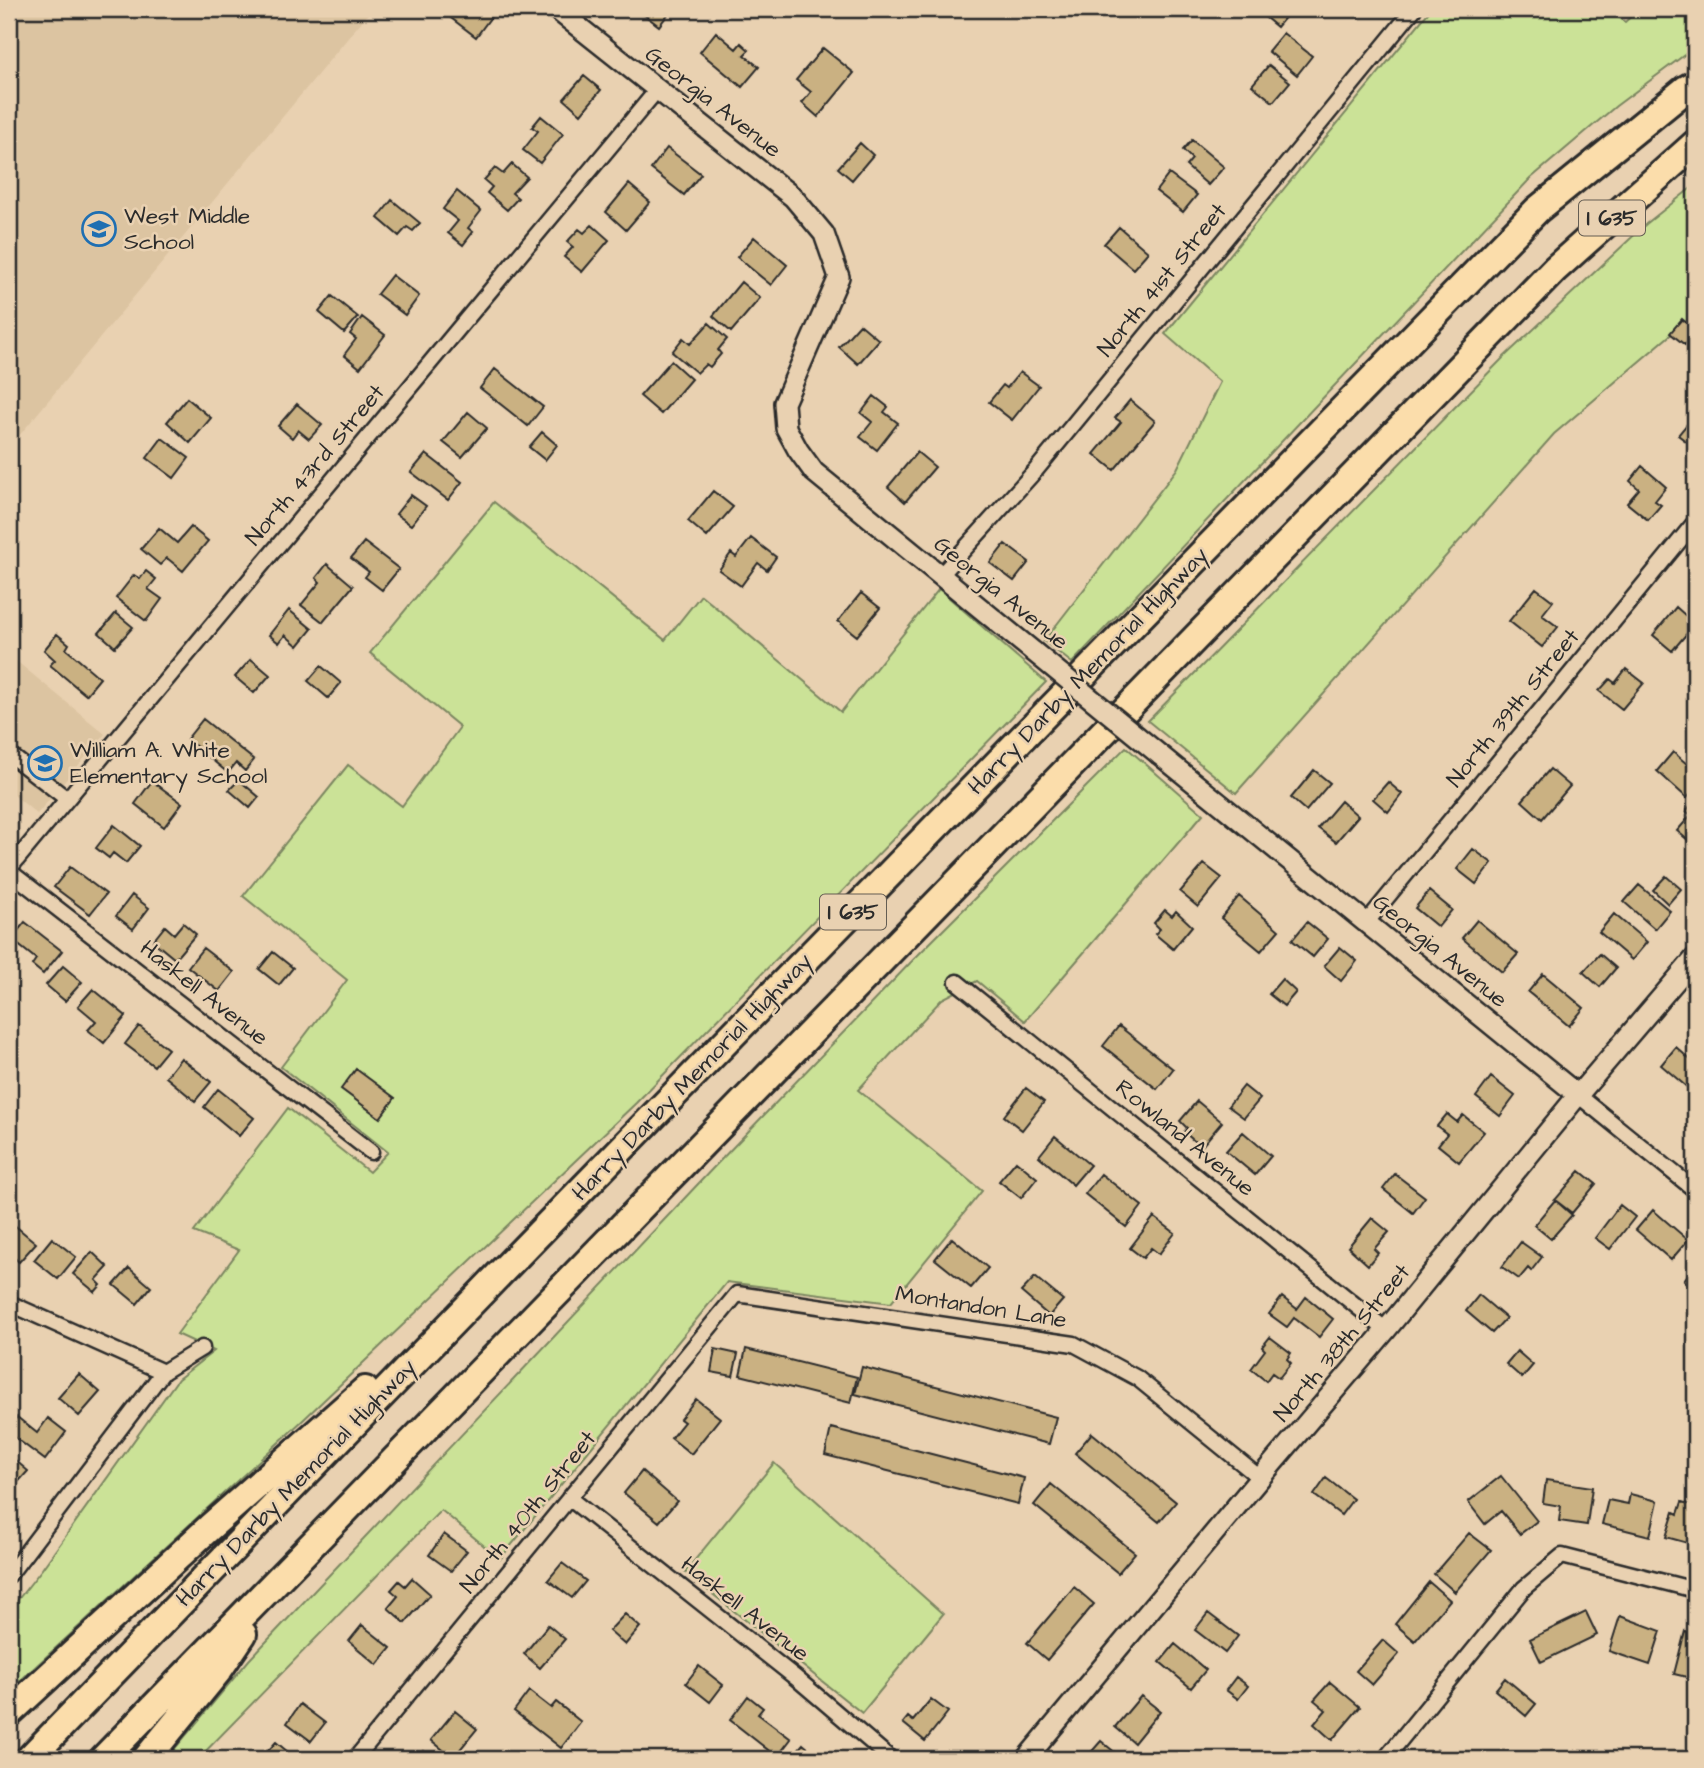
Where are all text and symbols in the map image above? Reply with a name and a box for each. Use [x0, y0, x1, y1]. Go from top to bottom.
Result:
street label: Georgia Avenue [638, 39, 788, 166]
street label: North 41st Street [1090, 196, 1235, 364]
place label: West Middle School [124, 200, 250, 258]
road number: I 635 [1579, 200, 1645, 235]
school or university icon: West Middle School [80, 210, 118, 248]
street label: North 43rd Street [238, 377, 393, 553]
street label: Georgia Avenue [926, 529, 1075, 658]
street label: Harry Darby Memorial Highway [961, 540, 1216, 803]
street label: North 39th Street [1439, 621, 1587, 794]
place label: William A. White Elementary School [70, 734, 267, 793]
school or university icon: William A. White Elementary School [26, 744, 64, 782]
street label: Georgia Avenue [1365, 887, 1514, 1016]
road number: I 635 [820, 894, 886, 930]
street label: Haskell Avenue [133, 933, 275, 1053]
street label: Harry Darby Memorial Highway [565, 946, 820, 1209]
street label: Rowland Avenue [1109, 1072, 1261, 1204]
street label: North 38th Street [1266, 1257, 1418, 1429]
street label: Montandon Lane [893, 1278, 1069, 1336]
street label: Harry Darby Memorial Highway [169, 1352, 424, 1615]
street label: North 40th Street [452, 1423, 604, 1600]
street label: Haskell Avenue [674, 1549, 816, 1669]

